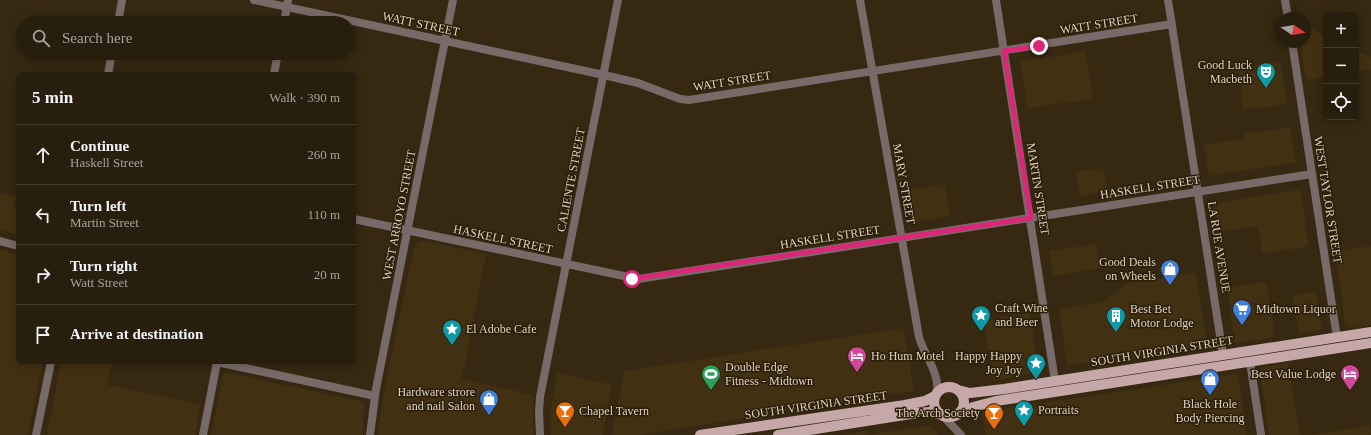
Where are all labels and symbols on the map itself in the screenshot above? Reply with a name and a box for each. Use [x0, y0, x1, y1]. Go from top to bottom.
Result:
street label: WATT STREET [381, 9, 462, 39]
street label: WATT STREET [1059, 11, 1140, 37]
north arrow [1275, 12, 1311, 48]
route end [1030, 37, 1048, 55]
place label: Good Luck Macbeth [1198, 58, 1252, 86]
theatre icon: Good Luck Macbeth [1255, 61, 1277, 89]
street label: WATT STREET [692, 68, 773, 94]
street label: CALIENTE STREET [554, 126, 588, 233]
street label: WEST TAYLOR STREET [1311, 135, 1345, 265]
street label: MARY STREET [890, 142, 918, 226]
street label: MARTIN STREET [1024, 142, 1052, 237]
street label: WEST ARROYO STREET [379, 148, 419, 281]
street label: HASKELL STREET [1099, 172, 1202, 202]
street label: LA RUE AVENUE [1205, 200, 1233, 294]
street label: HASKELL STREET [452, 222, 555, 257]
street label: HASKELL STREET [779, 222, 882, 252]
place label: Good Deals on Wheels [1099, 255, 1156, 283]
shop icon: Good Deals on Wheels [1159, 258, 1181, 286]
route start [623, 270, 641, 288]
supermarket icon: Midtown Liquor [1231, 298, 1253, 326]
place label: Craft Wine and Beer [995, 301, 1048, 329]
place label: Best Bet Motor Lodge [1130, 302, 1194, 330]
place label: Midtown Liquor [1256, 302, 1336, 316]
place icon: Craft Wine and Beer [970, 304, 992, 332]
building icon: Best Bet Motor Lodge [1105, 305, 1127, 333]
place icon: El Adobe Cafe [441, 318, 463, 346]
place label: El Adobe Cafe [466, 322, 537, 336]
street label: SOUTH VIRGINIA STREET [1090, 333, 1235, 369]
hotel icon: Ho Hum Motel [846, 345, 868, 373]
place label: Ho Hum Motel [871, 349, 945, 363]
place label: Happy Happy Joy Joy [955, 349, 1022, 377]
place icon: Happy Happy Joy Joy [1025, 352, 1047, 380]
place label: Double Edge Fitness - Midtown [725, 360, 813, 388]
sports icon: Double Edge Fitness - Midtown [700, 363, 722, 391]
hotel icon: Best Value Lodge [1339, 363, 1361, 391]
place label: Best Value Lodge [1251, 367, 1336, 381]
shop icon: Black Hole Body Piercing [1199, 368, 1221, 396]
place label: Hardware strore and nail Salon [397, 385, 475, 413]
shop icon: Hardware strore and nail Salon [478, 388, 500, 416]
street label: SOUTH VIRGINIA STREET [744, 388, 889, 422]
place label: Black Hole Body Piercing [1176, 397, 1245, 425]
place icon: Portraits [1013, 399, 1035, 427]
bar icon: Chapel Tavern [554, 400, 576, 428]
bar icon: The Arch Society [983, 402, 1005, 430]
place label: Portraits [1038, 403, 1079, 417]
place label: Chapel Tavern [579, 404, 649, 418]
place label: The Arch Society [896, 406, 980, 420]

